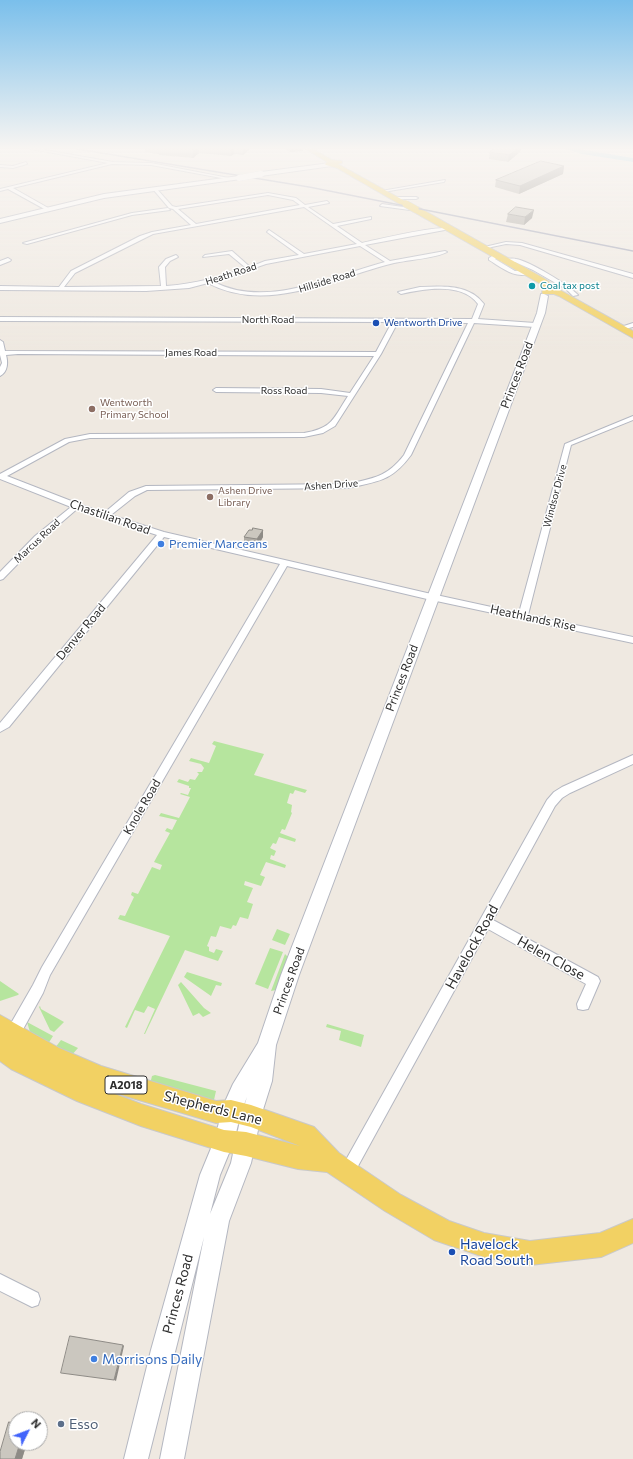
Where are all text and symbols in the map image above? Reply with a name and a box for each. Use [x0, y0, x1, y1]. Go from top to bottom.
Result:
street label: Heath Road [204, 260, 258, 288]
street label: Hillside Road [297, 267, 357, 295]
place label: Coal tax post [540, 280, 599, 292]
marker: Coal tax post [527, 281, 537, 291]
street label: North Road [242, 314, 294, 326]
place label: Wentworth Drive [384, 317, 462, 329]
marker: Wentworth Drive [371, 318, 381, 328]
street label: Princes Road [498, 340, 536, 410]
street label: James Road [165, 347, 217, 359]
street label: Ross Road [261, 385, 307, 397]
place label: Wentworth Primary School [100, 397, 169, 420]
marker: Wentworth Primary School [87, 404, 97, 414]
street label: Windsor Drive [541, 463, 569, 529]
street label: Ashen Drive [304, 477, 358, 493]
place label: Ashen Drive Library [218, 485, 272, 508]
marker: Ashen Drive Library [205, 492, 215, 502]
street label: Chastilian Road [68, 496, 152, 538]
street label: Marcus Road [11, 517, 63, 565]
place label: Premier Marceans [169, 537, 268, 551]
marker: Premier Marceans [156, 539, 166, 549]
street label: Denver Road [53, 601, 109, 663]
street label: Heathlands Rise [489, 602, 577, 634]
street label: Princes Road [383, 643, 421, 713]
street label: Knole Road [120, 777, 164, 837]
street label: Havelock Road [442, 902, 502, 992]
street label: Helen Close [514, 933, 588, 983]
street label: Princes Road [270, 945, 308, 1017]
road number: A2018 [105, 1076, 147, 1094]
street label: Shepherds Lane [162, 1088, 264, 1128]
place label: Havelock Road South [460, 1236, 534, 1268]
marker: Havelock Road South [447, 1247, 457, 1257]
street label: Princes Road [159, 1252, 197, 1336]
place label: Morrisons Daily [102, 1351, 202, 1367]
marker: Morrisons Daily [89, 1354, 99, 1364]
north arrow [8, 1411, 48, 1451]
text: N [29, 1416, 44, 1431]
place label: Esso [69, 1416, 98, 1432]
marker: Esso [56, 1419, 66, 1429]

